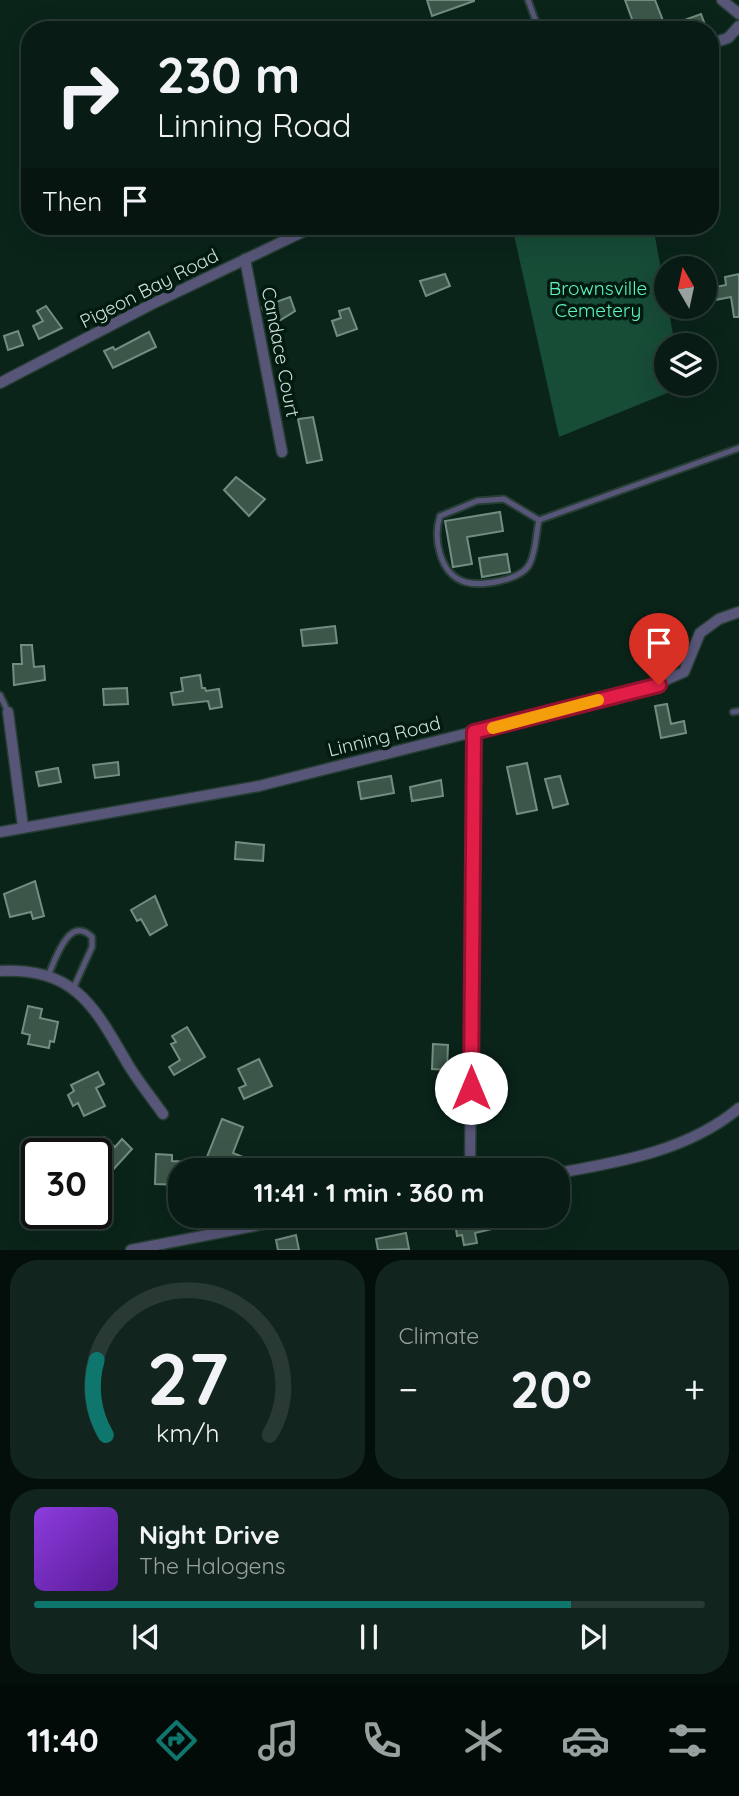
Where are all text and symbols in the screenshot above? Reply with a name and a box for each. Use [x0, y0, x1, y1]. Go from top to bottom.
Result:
text: 230 m [157, 44, 300, 105]
icon: right [42, 49, 133, 140]
text: Linning Road [157, 105, 351, 145]
icon: arrive [116, 182, 154, 220]
text: Then [42, 185, 102, 218]
street label: Pigeon Bay Road [76, 243, 222, 333]
north arrow [654, 256, 718, 318]
map controls [654, 256, 717, 396]
park label: Brownsville Cemetery [549, 276, 647, 322]
street label: Candace Court [257, 285, 305, 419]
button: layers [654, 333, 717, 396]
pin [629, 613, 689, 685]
icon: arrive [640, 624, 678, 662]
street label: Linning Road [325, 710, 443, 762]
position arrow [434, 1051, 508, 1125]
speed limit sign: 30 [21, 1138, 112, 1229]
text: 11:41 · 1 min · 360 m [253, 1176, 485, 1209]
text: Climate [399, 1321, 479, 1350]
text: 27 [147, 1333, 228, 1424]
text: 20° [510, 1356, 592, 1421]
text: − [399, 1365, 418, 1413]
text: + [684, 1365, 705, 1413]
text: km/h [156, 1417, 219, 1448]
text: Night Drive [139, 1518, 280, 1551]
text: The Halogens [139, 1551, 286, 1580]
icon: previous [127, 1618, 165, 1656]
icon: pause [350, 1618, 388, 1656]
icon: next [574, 1618, 612, 1656]
icon: directions [152, 1716, 201, 1765]
icon: music [254, 1716, 303, 1765]
icon: phone [357, 1716, 406, 1765]
icon: climate [459, 1716, 508, 1765]
icon: car [561, 1716, 610, 1765]
icon: filters [663, 1716, 712, 1765]
text: 11:40 [27, 1720, 99, 1760]

